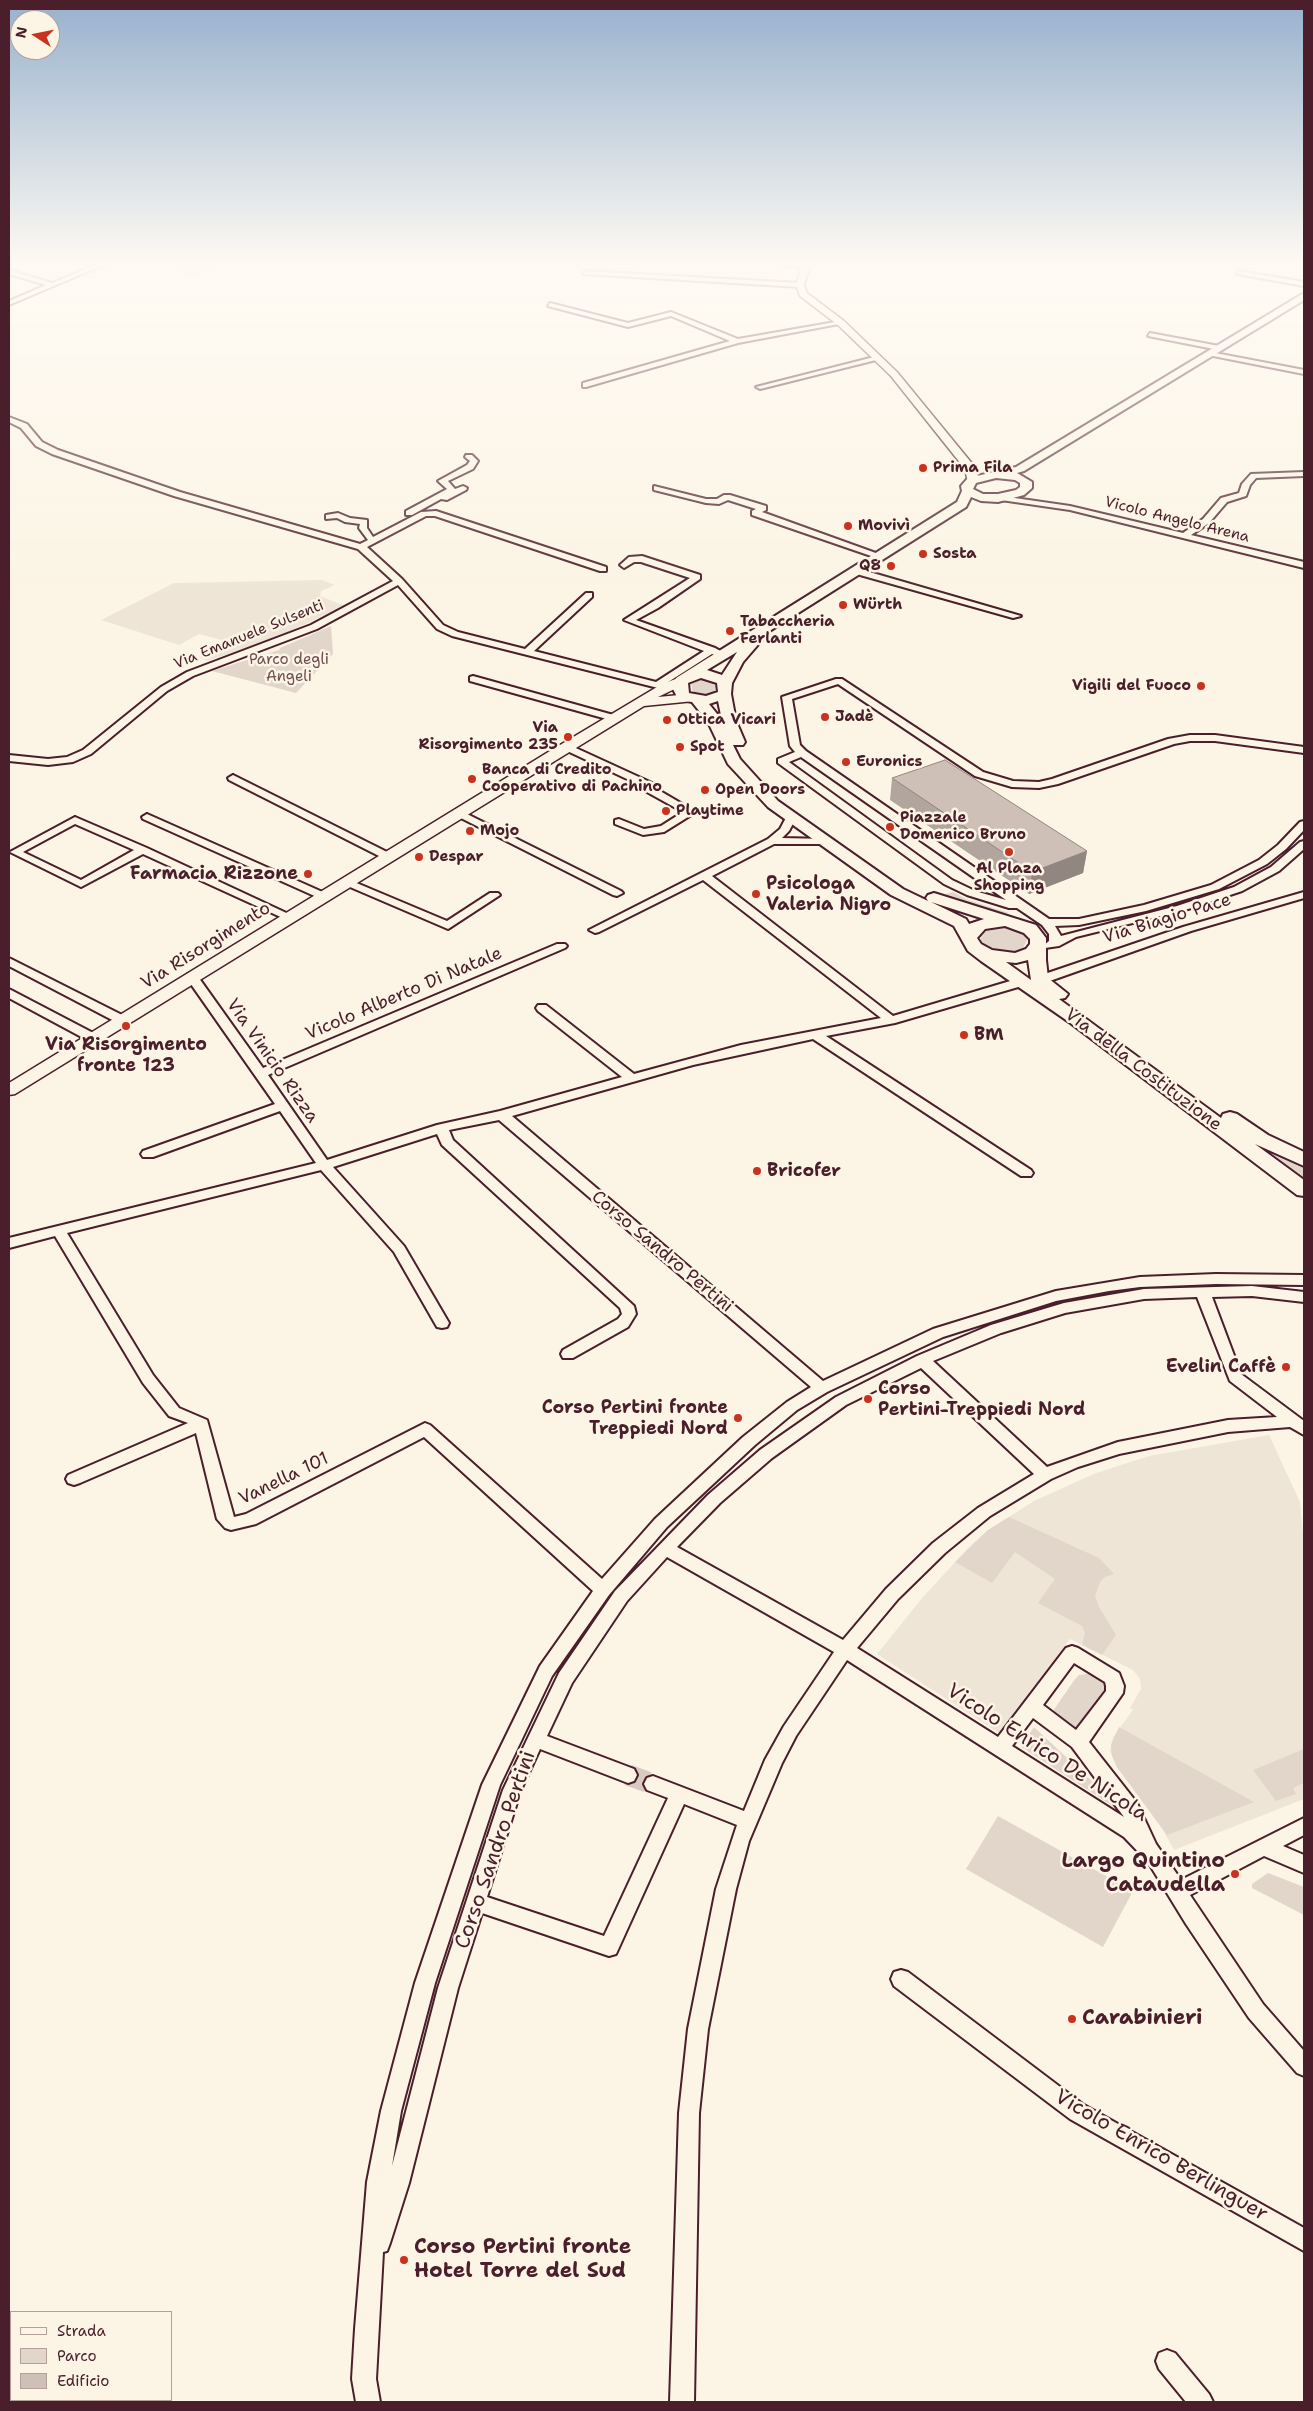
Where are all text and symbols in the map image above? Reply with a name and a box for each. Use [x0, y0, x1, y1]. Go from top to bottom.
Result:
north arrow [10, 10, 60, 60]
text: N [11, 25, 31, 39]
place label: Prima Fila [933, 459, 1013, 477]
marker: Prima Fila [917, 462, 929, 474]
street label: Vicolo Angelo Arena [1103, 493, 1251, 547]
place label: Movivì [858, 517, 910, 535]
marker: Movivì [842, 520, 854, 532]
place label: Sosta [933, 545, 977, 563]
marker: Sosta [917, 548, 929, 560]
place label: Q8 [859, 557, 881, 575]
marker: Q8 [885, 560, 897, 572]
place label: Würth [853, 596, 902, 614]
street label: Via Emanuele Sulsenti [171, 597, 327, 673]
marker: Würth [837, 599, 849, 611]
place label: Tabaccheria Ferlanti [740, 613, 835, 648]
marker: Tabaccheria Ferlanti [724, 625, 736, 637]
park label: Parco degli Angeli [249, 651, 329, 686]
place label: Vigili del Fuoco [1072, 677, 1191, 695]
marker: Vigili del Fuoco [1195, 680, 1207, 692]
place label: Jadè [835, 708, 874, 726]
place label: Ottica Vicari [677, 711, 776, 729]
marker: Jadè [819, 711, 831, 723]
marker: Ottica Vicari [661, 714, 673, 726]
place label: Via Risorgimento 235 [419, 719, 558, 754]
marker: Via Risorgimento 235 [562, 731, 574, 743]
place label: Spot [690, 738, 725, 756]
marker: Spot [674, 741, 686, 753]
place label: Euronics [856, 753, 922, 771]
marker: Euronics [840, 756, 852, 768]
place label: Banca di Credito Cooperativo di Pachino [482, 761, 662, 796]
marker: Banca di Credito Cooperativo di Pachino [466, 773, 478, 785]
place label: Open Doors [715, 781, 805, 799]
marker: Open Doors [699, 784, 711, 796]
place label: Playtime [676, 802, 744, 820]
marker: Playtime [660, 805, 672, 817]
place label: Piazzale Domenico Bruno [900, 809, 1026, 844]
marker: Piazzale Domenico Bruno [884, 821, 896, 833]
place label: Mojo [480, 822, 519, 840]
marker: Mojo [464, 825, 476, 837]
marker: Al Plaza Shopping [1003, 846, 1015, 858]
place label: Despar [429, 848, 484, 866]
marker: Despar [413, 851, 425, 863]
place label: Al Plaza Shopping [974, 860, 1044, 895]
place label: Farmacia Rizzone [130, 863, 298, 885]
marker: Farmacia Rizzone [302, 868, 314, 880]
place label: Psicologa Valeria Nigro [766, 873, 891, 916]
marker: Psicologa Valeria Nigro [750, 888, 762, 900]
street label: Via Biagio Pace [1100, 889, 1234, 949]
street label: Via Risorgimento [137, 897, 275, 995]
street label: Vicolo Alberto Di Natale [302, 943, 506, 1045]
street label: Via Vinicio Rizza [221, 995, 323, 1127]
street label: Via della Costituzione [1060, 1004, 1226, 1136]
marker: Via Risorgimento fronte 123 [120, 1020, 132, 1032]
place label: BM [974, 1024, 1004, 1046]
marker: BM [958, 1029, 970, 1041]
place label: Via Risorgimento fronte 123 [45, 1034, 207, 1076]
place label: Bricofer [767, 1160, 841, 1182]
marker: Bricofer [751, 1165, 763, 1177]
street label: Corso Sandro Pertini [587, 1186, 737, 1318]
place label: Evelin Caffè [1166, 1356, 1276, 1378]
marker: Evelin Caffè [1280, 1361, 1292, 1373]
place label: Corso Pertini-Treppiedi Nord [878, 1378, 1086, 1420]
marker: Corso Pertini-Treppiedi Nord [862, 1393, 874, 1405]
place label: Corso Pertini fronte Treppiedi Nord [542, 1397, 728, 1440]
marker: Corso Pertini fronte Treppiedi Nord [732, 1412, 744, 1424]
street label: Vanella 101 [235, 1448, 333, 1510]
street label: Vicolo Enrico De Nicola [942, 1678, 1152, 1828]
street label: Corso Sandro Pertini [450, 1748, 542, 1952]
place label: Largo Quintino Cataudella [1062, 1849, 1225, 1899]
marker: Largo Quintino Cataudella [1229, 1868, 1241, 1880]
place label: Carabinieri [1082, 2006, 1203, 2032]
marker: Carabinieri [1066, 2013, 1078, 2025]
street label: Vicolo Enrico Berlinguer [1050, 2085, 1272, 2227]
place label: Corso Pertini fronte Hotel Torre del Sud [414, 2235, 631, 2285]
marker: Corso Pertini fronte Hotel Torre del Sud [398, 2254, 410, 2266]
legend [10, 2311, 172, 2401]
text: Strada [57, 2321, 106, 2341]
text: Parco [57, 2346, 97, 2366]
text: Edificio [57, 2371, 109, 2391]

